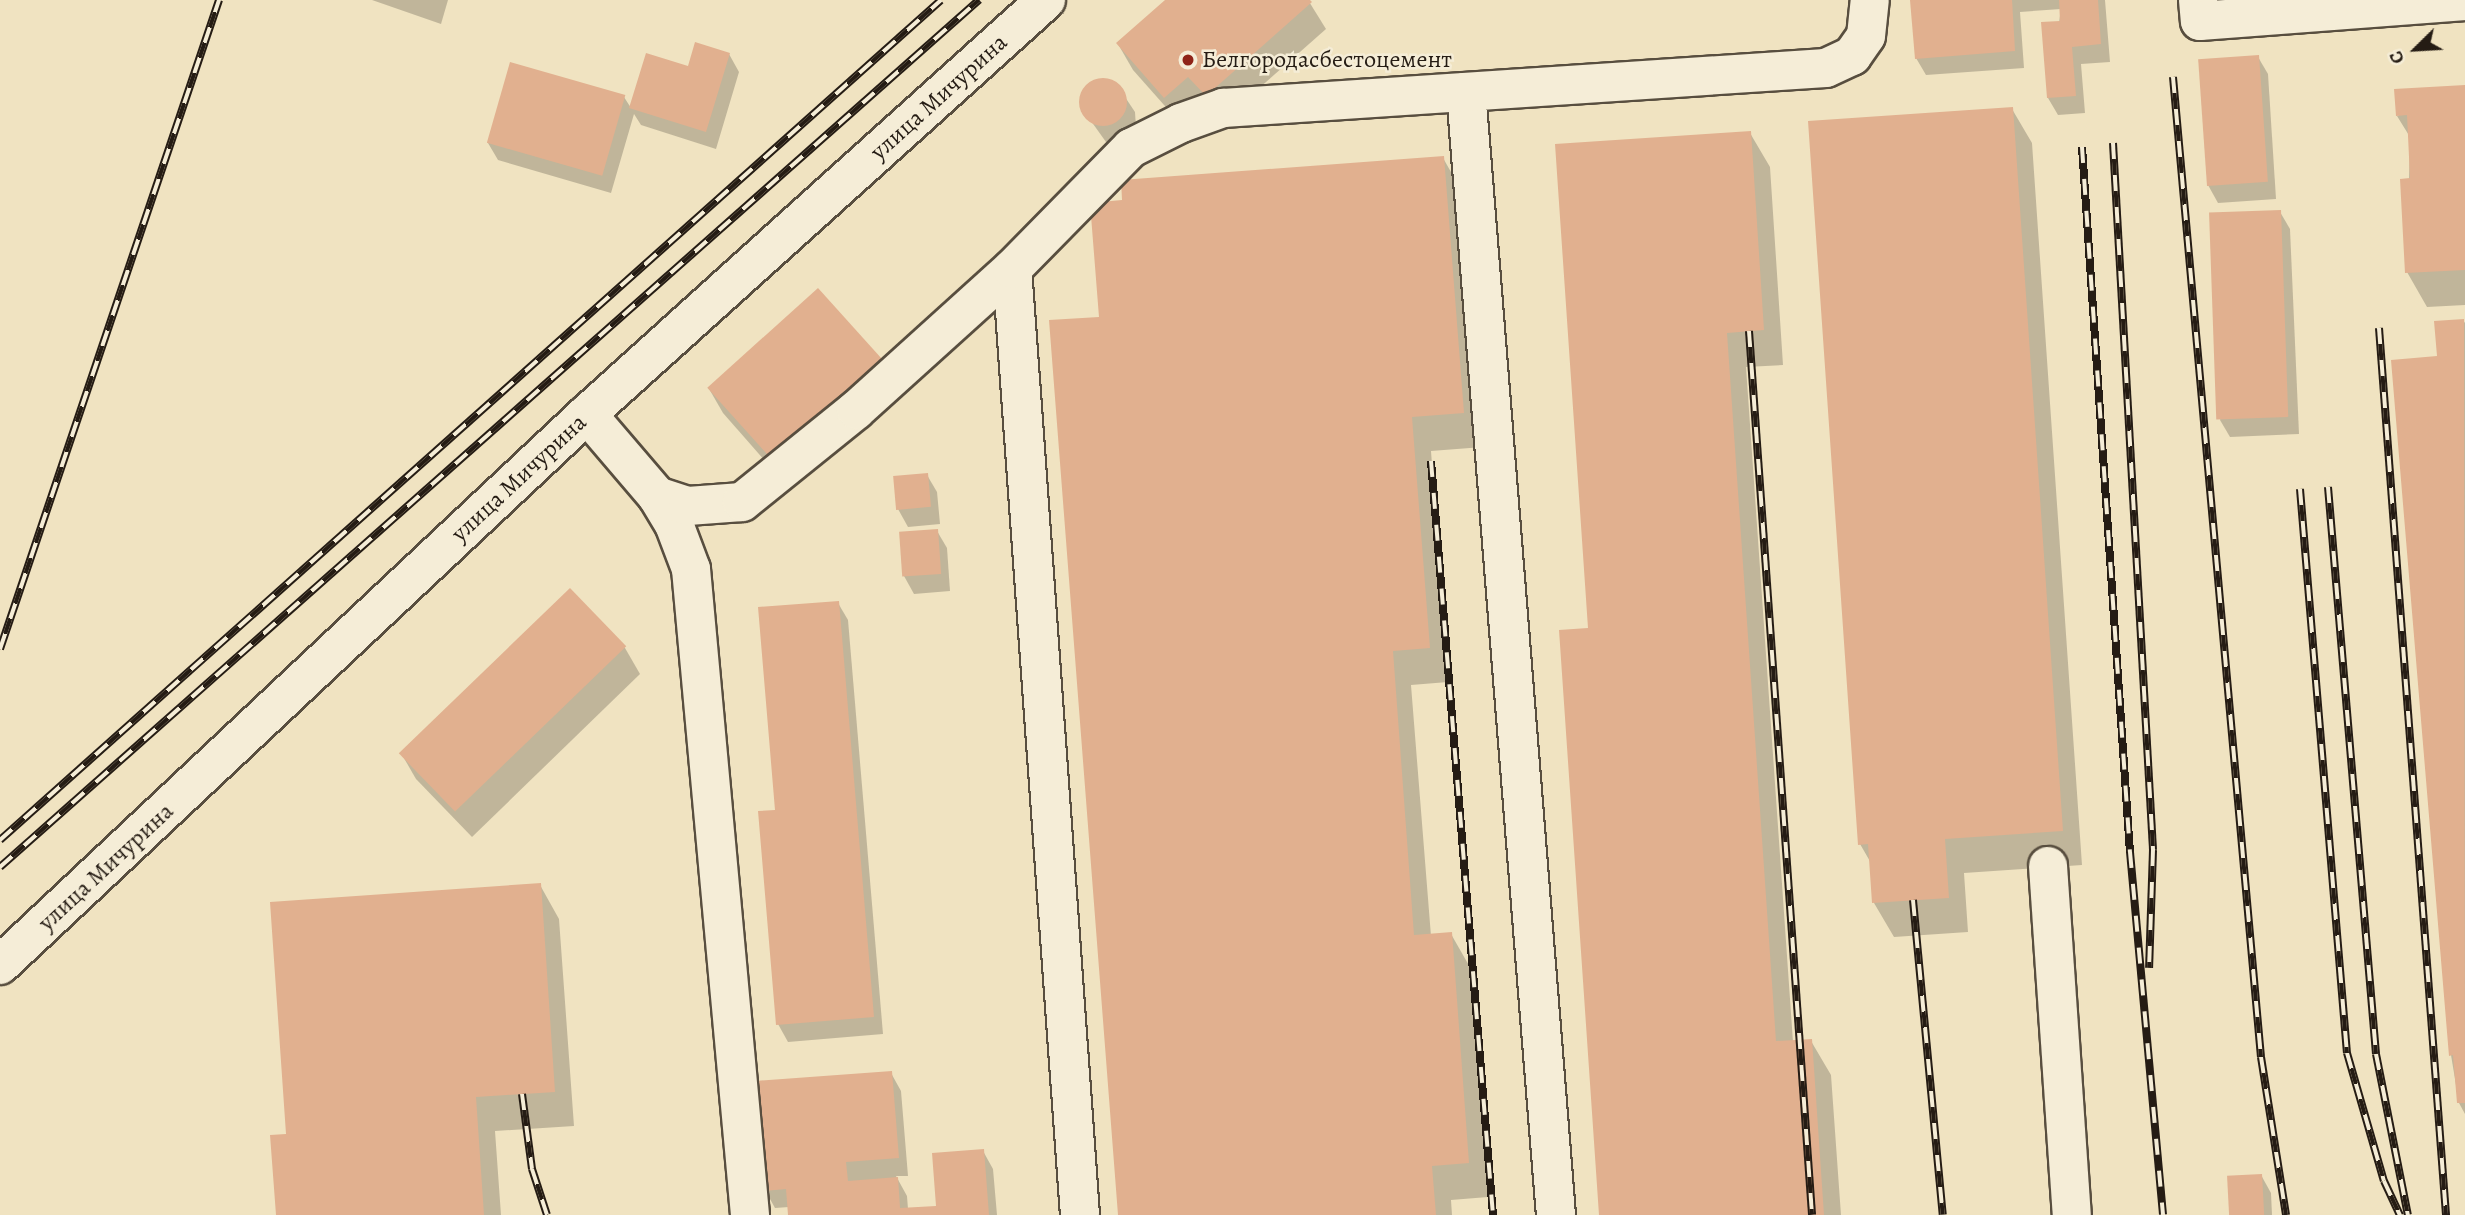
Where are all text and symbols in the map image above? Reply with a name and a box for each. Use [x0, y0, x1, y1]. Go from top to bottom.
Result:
north arrow [2381, 14, 2451, 84]
street label: улица Мичурина [865, 28, 1013, 166]
place label: Белгородасбестоцемент [1202, 46, 1452, 74]
text: С [2383, 47, 2411, 68]
marker: Белгородасбестоцемент [1180, 52, 1196, 68]
street label: улица Мичурина [445, 408, 593, 548]
street label: улица Мичурина [32, 797, 180, 937]

